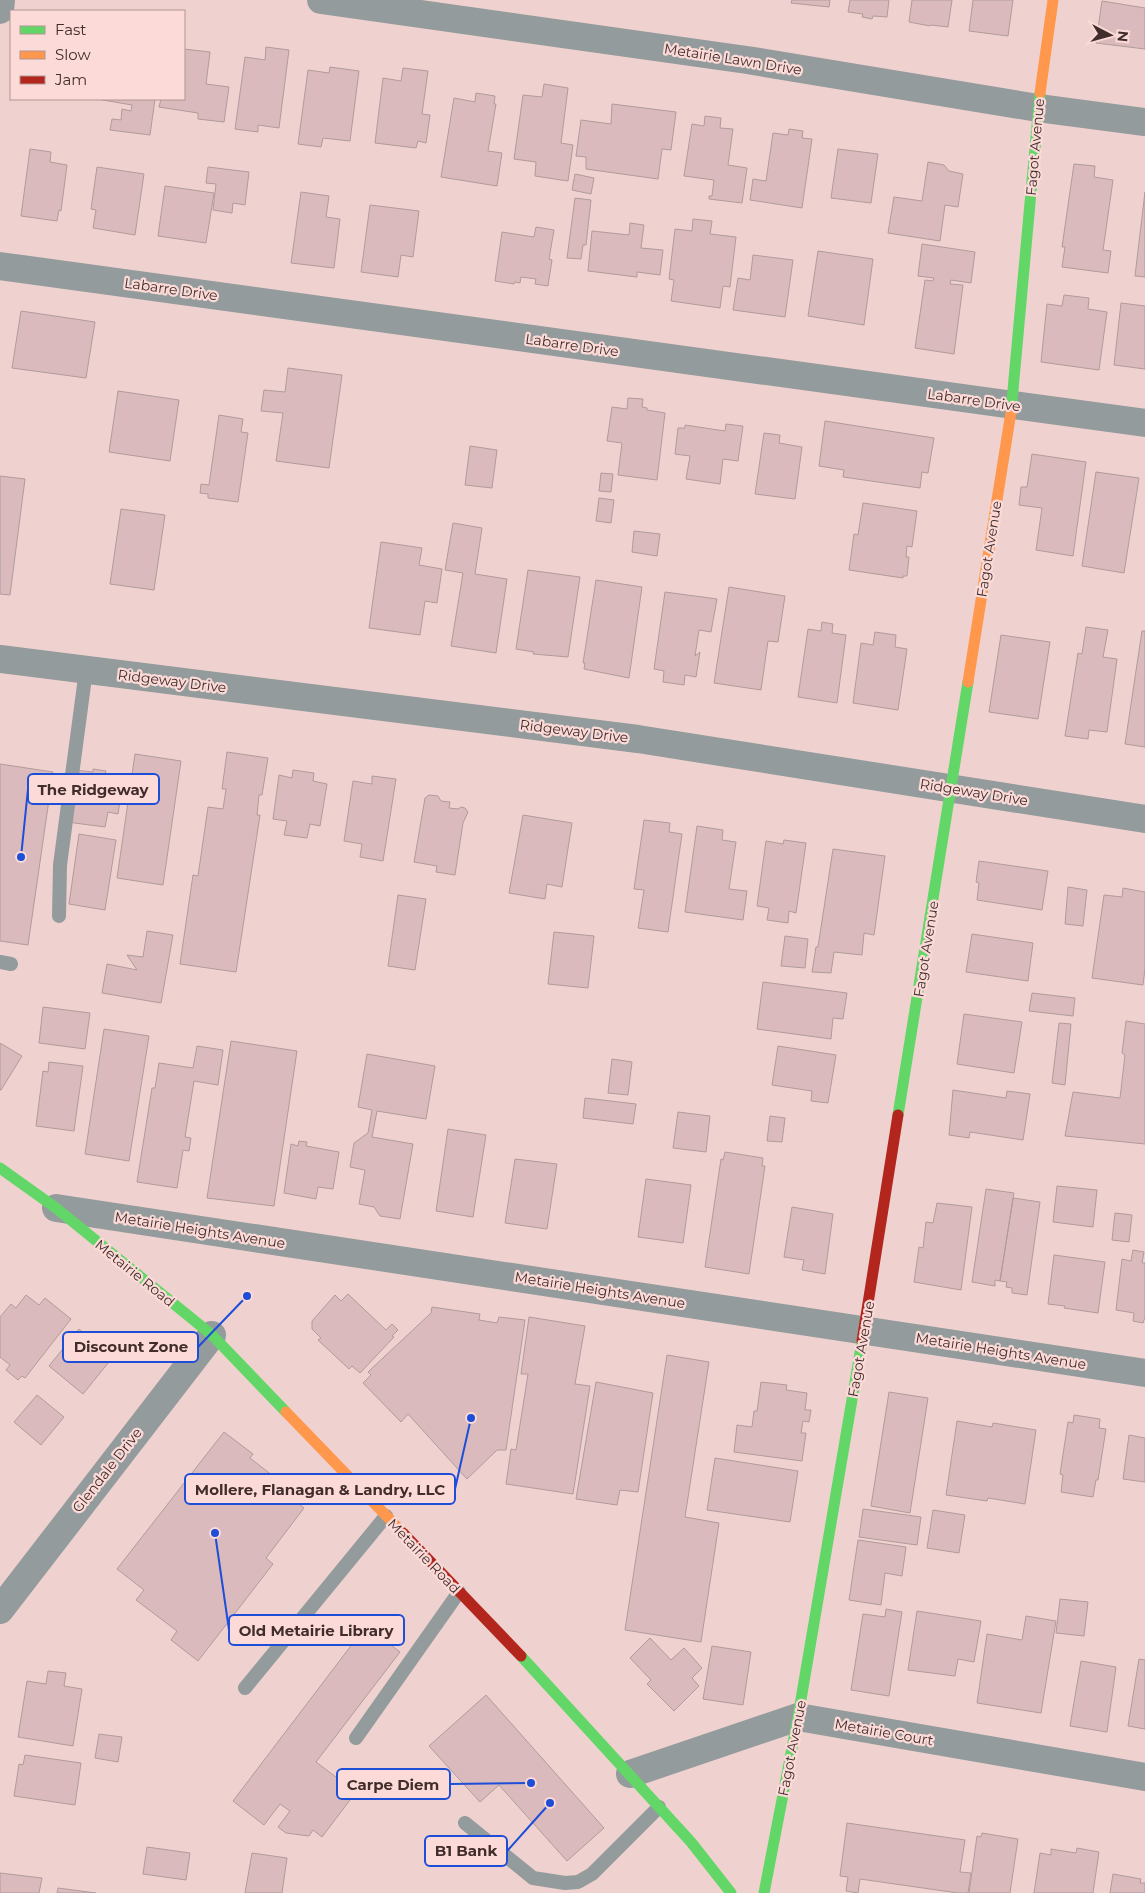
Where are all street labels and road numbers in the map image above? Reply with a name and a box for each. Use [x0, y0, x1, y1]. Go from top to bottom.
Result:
street label: Metairie Lawn Drive [663, 39, 803, 79]
street label: Fagot Avenue [1022, 98, 1048, 196]
street label: Labarre Drive [123, 274, 219, 304]
street label: Labarre Drive [524, 330, 620, 360]
street label: Labarre Drive [926, 385, 1022, 415]
street label: Fagot Avenue [972, 499, 1006, 599]
street label: Ridgeway Drive [117, 665, 227, 697]
street label: Ridgeway Drive [519, 715, 629, 747]
street label: Ridgeway Drive [919, 775, 1029, 809]
street label: Fagot Avenue [909, 899, 943, 999]
street label: Metairie Heights Avenue [113, 1208, 287, 1252]
street label: Metairie Road [92, 1235, 178, 1311]
street label: Metairie Heights Avenue [513, 1268, 687, 1312]
street label: Fagot Avenue [844, 1299, 878, 1399]
street label: Metairie Heights Avenue [914, 1329, 1088, 1373]
street label: Glendale Drive [68, 1424, 146, 1516]
street label: Metairie Road [384, 1515, 464, 1597]
street label: Fagot Avenue [774, 1698, 810, 1798]
street label: Metairie Court [833, 1714, 935, 1750]

